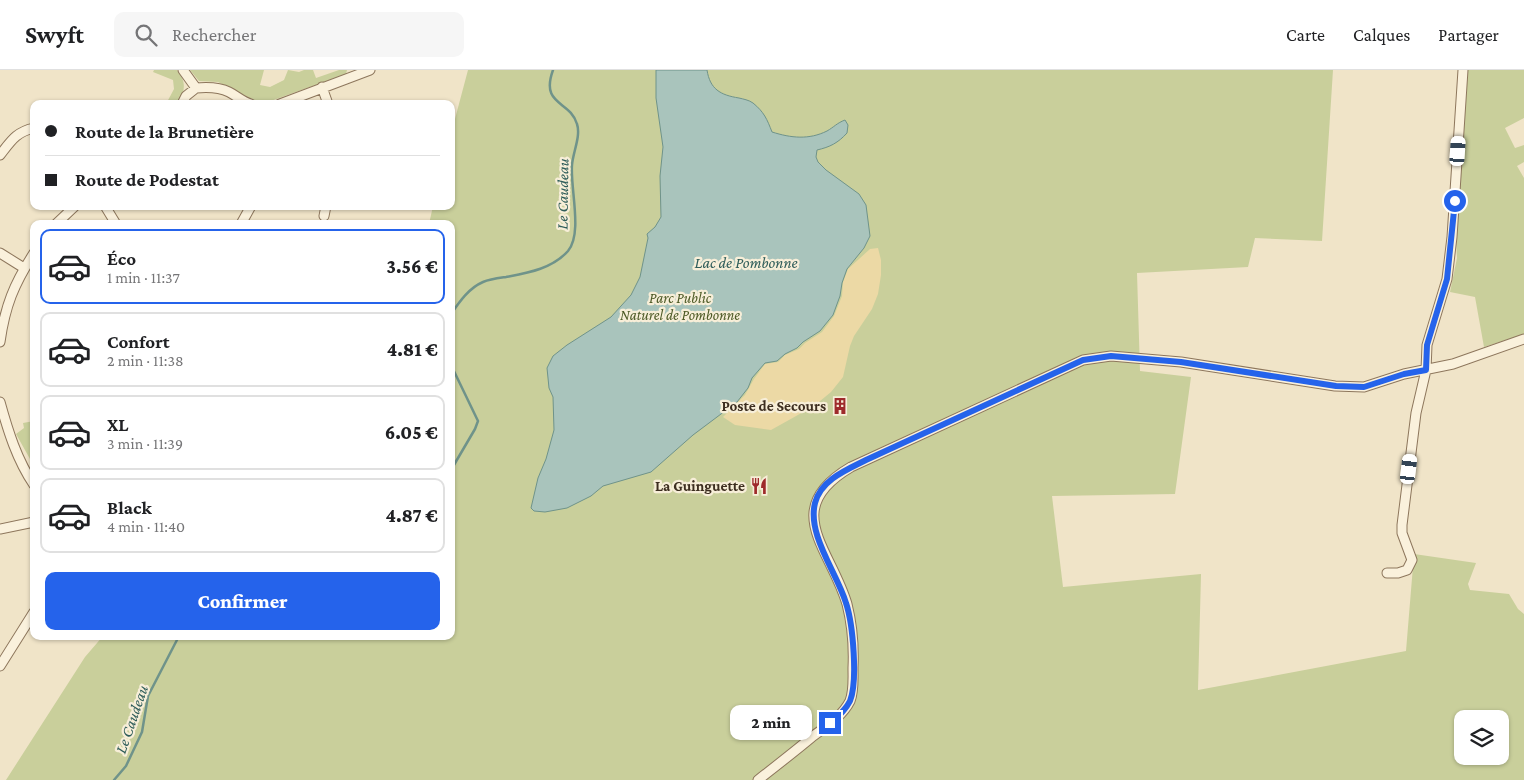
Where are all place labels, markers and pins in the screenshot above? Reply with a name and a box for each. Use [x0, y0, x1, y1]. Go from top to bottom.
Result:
building icon: Poste de Secours [830, 396, 850, 416]
place label: Poste de Secours [722, 398, 826, 414]
restaurant icon: La Guinguette [749, 476, 769, 496]
place label: La Guinguette [655, 478, 745, 494]

